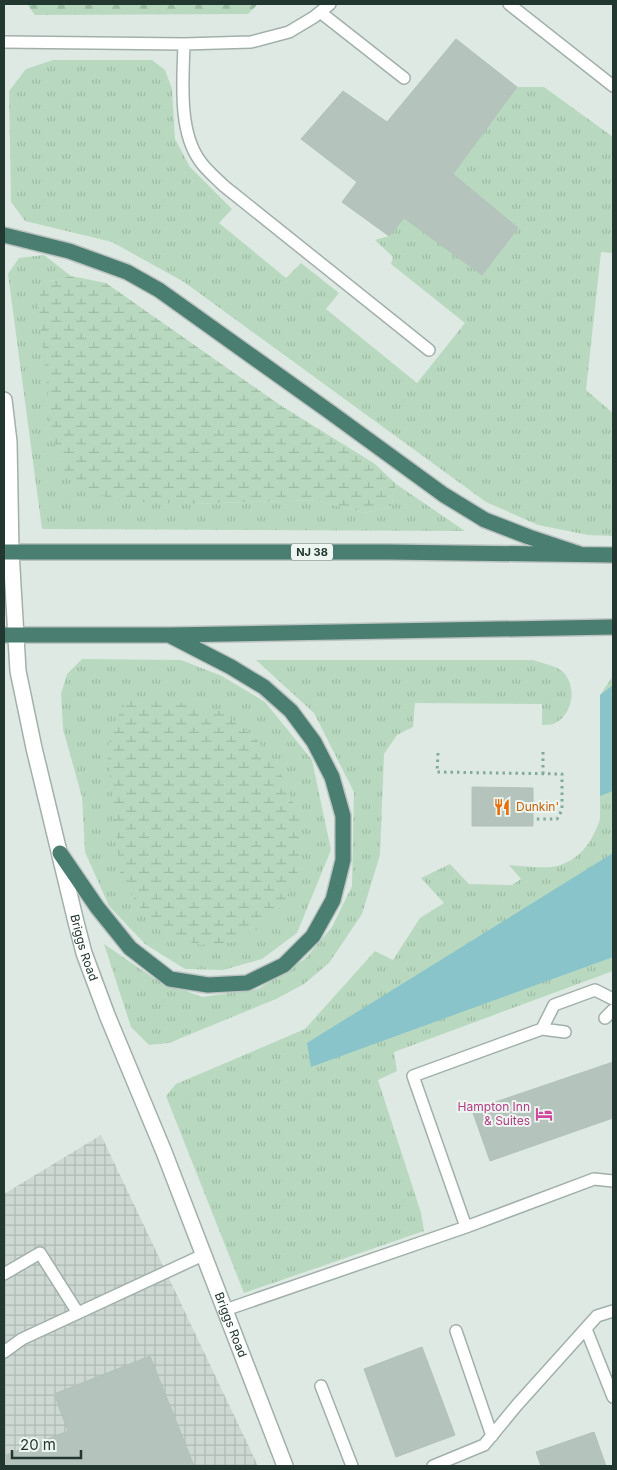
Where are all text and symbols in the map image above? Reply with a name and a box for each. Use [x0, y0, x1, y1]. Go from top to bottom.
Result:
road number: NJ 38 [291, 544, 333, 560]
restaurant icon: Dunkin' [492, 797, 512, 817]
place label: Dunkin' [516, 799, 559, 814]
street label: Briggs Road [67, 913, 102, 983]
place label: Hampton Inn & Suites [458, 1099, 530, 1128]
hotel icon: Hampton Inn & Suites [534, 1104, 554, 1124]
street label: Briggs Road [212, 1290, 250, 1360]
scale bar [12, 1428, 81, 1460]
text: 20 m [20, 1435, 56, 1454]

